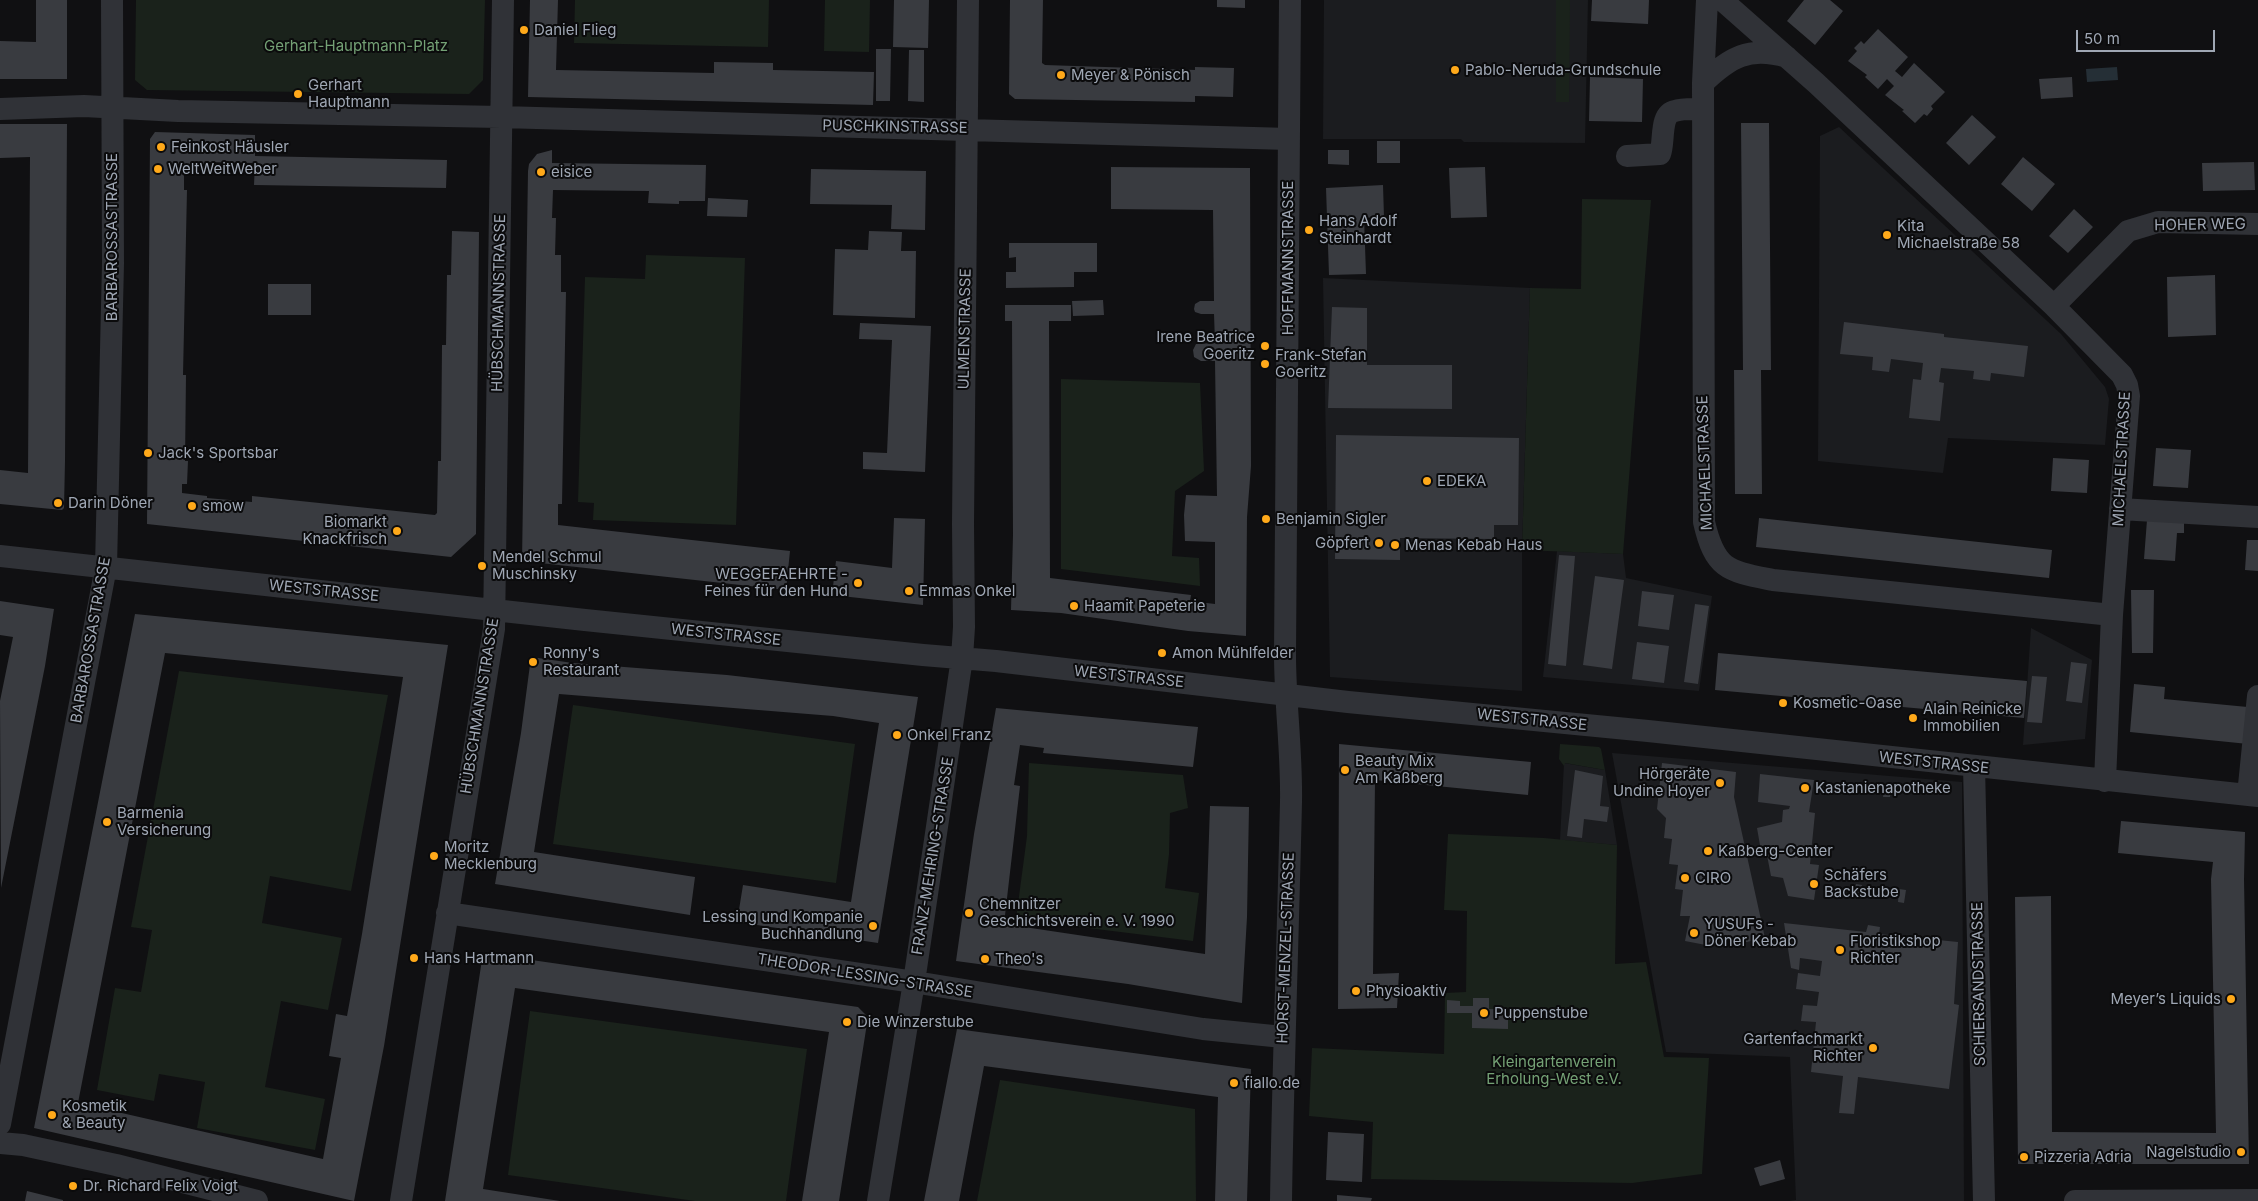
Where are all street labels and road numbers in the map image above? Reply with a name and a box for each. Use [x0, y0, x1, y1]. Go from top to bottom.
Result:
street label: PUSCHKINSTRASSE [822, 117, 968, 137]
street label: BARBAROSSASTRASSE [103, 153, 121, 321]
street label: HOFFMANNSTRASSE [1279, 181, 1297, 335]
street label: HÜBSCHMANNSTRASSE [488, 214, 510, 392]
street label: HOHER WEG [2154, 215, 2246, 235]
street label: ULMENSTRASSE [955, 268, 975, 390]
street label: MICHAELSTRASSE [2109, 391, 2135, 527]
street label: MICHAELSTRASSE [1694, 395, 1716, 531]
street label: BARBAROSSASTRASSE [68, 556, 114, 724]
street label: WESTSTRASSE [268, 576, 380, 606]
street label: HÜBSCHMANNSTRASSE [457, 617, 503, 795]
street label: WESTSTRASSE [670, 620, 782, 650]
street label: WESTSTRASSE [1073, 662, 1185, 692]
street label: WESTSTRASSE [1476, 705, 1588, 735]
street label: WESTSTRASSE [1878, 748, 1990, 778]
street label: FRANZ-MEHRING-STRASSE [908, 756, 958, 956]
street label: HORST-MENZEL-STRASSE [1274, 852, 1298, 1044]
street label: SCHIERSANDSTRASSE [1969, 902, 1989, 1066]
street label: THEODOR-LESSING-STRASSE [756, 950, 974, 1002]

